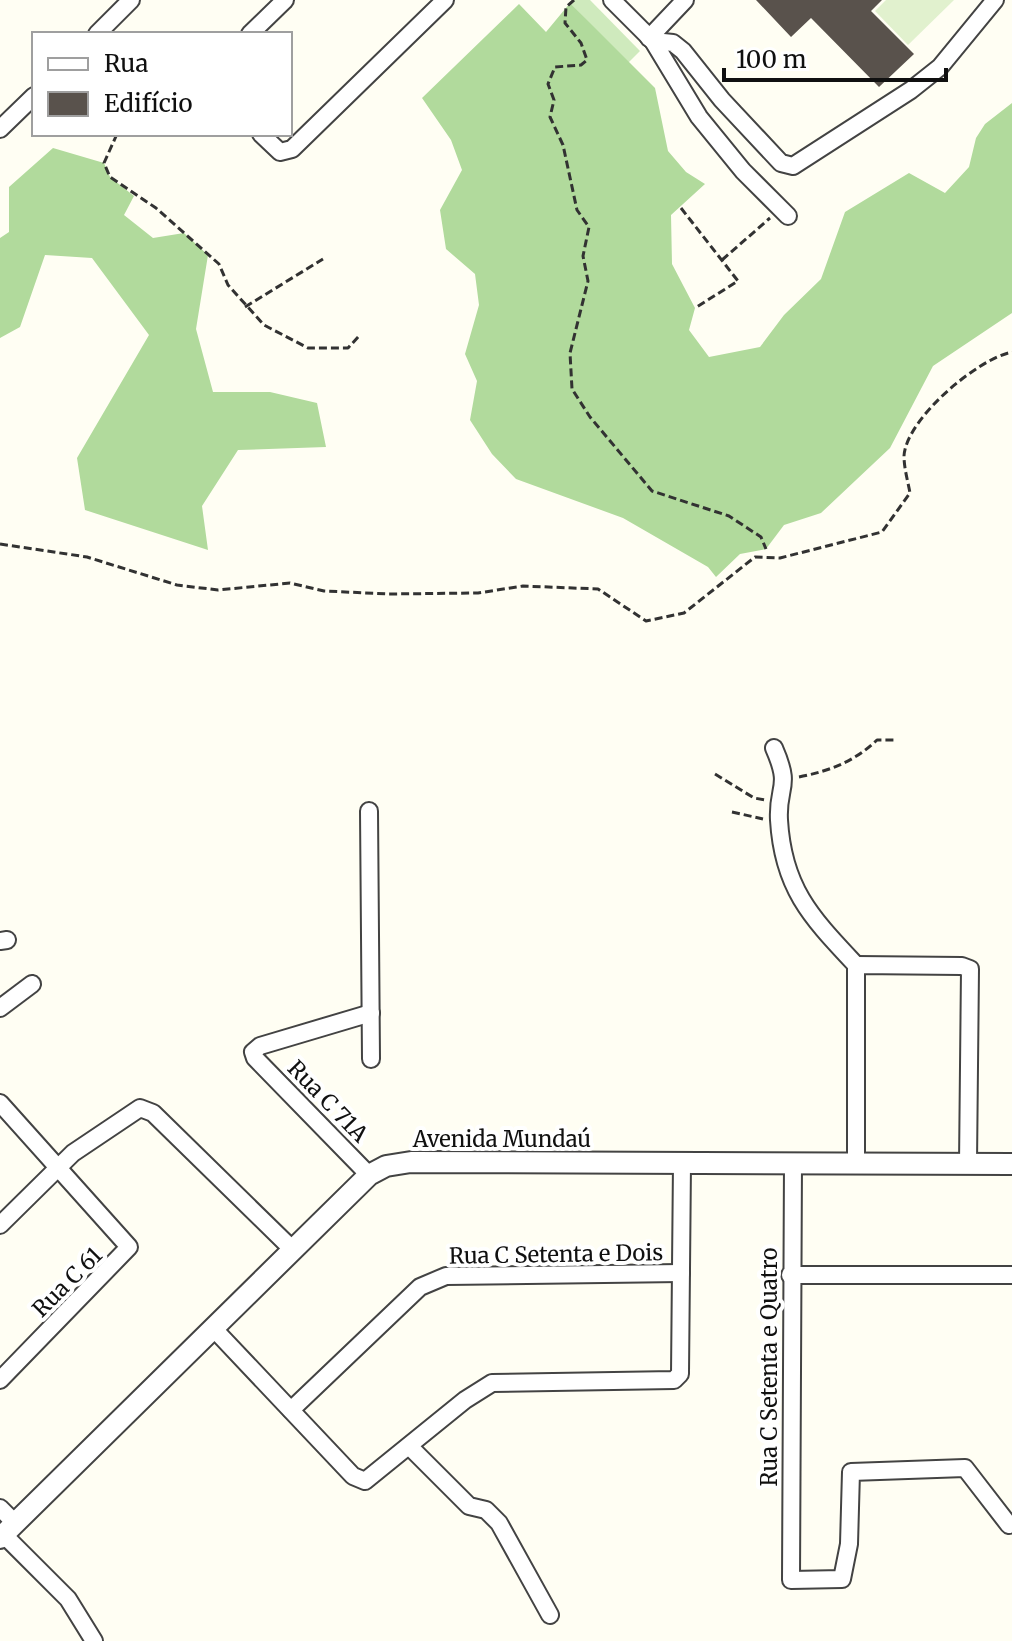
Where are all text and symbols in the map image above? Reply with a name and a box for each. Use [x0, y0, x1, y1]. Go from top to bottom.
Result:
legend [32, 32, 292, 136]
scale bar [724, 32, 946, 82]
text: 100 m [736, 44, 807, 75]
text: Rua [104, 48, 148, 79]
text: Edifício [104, 88, 192, 119]
street label: Rua C 71A [282, 1054, 374, 1148]
street label: Avenida Mundaú [412, 1125, 591, 1153]
street label: Rua C Setenta e Dois [449, 1238, 663, 1270]
street label: Rua C 61 [26, 1241, 108, 1323]
street label: Rua C Setenta e Quatro [755, 1247, 783, 1487]

